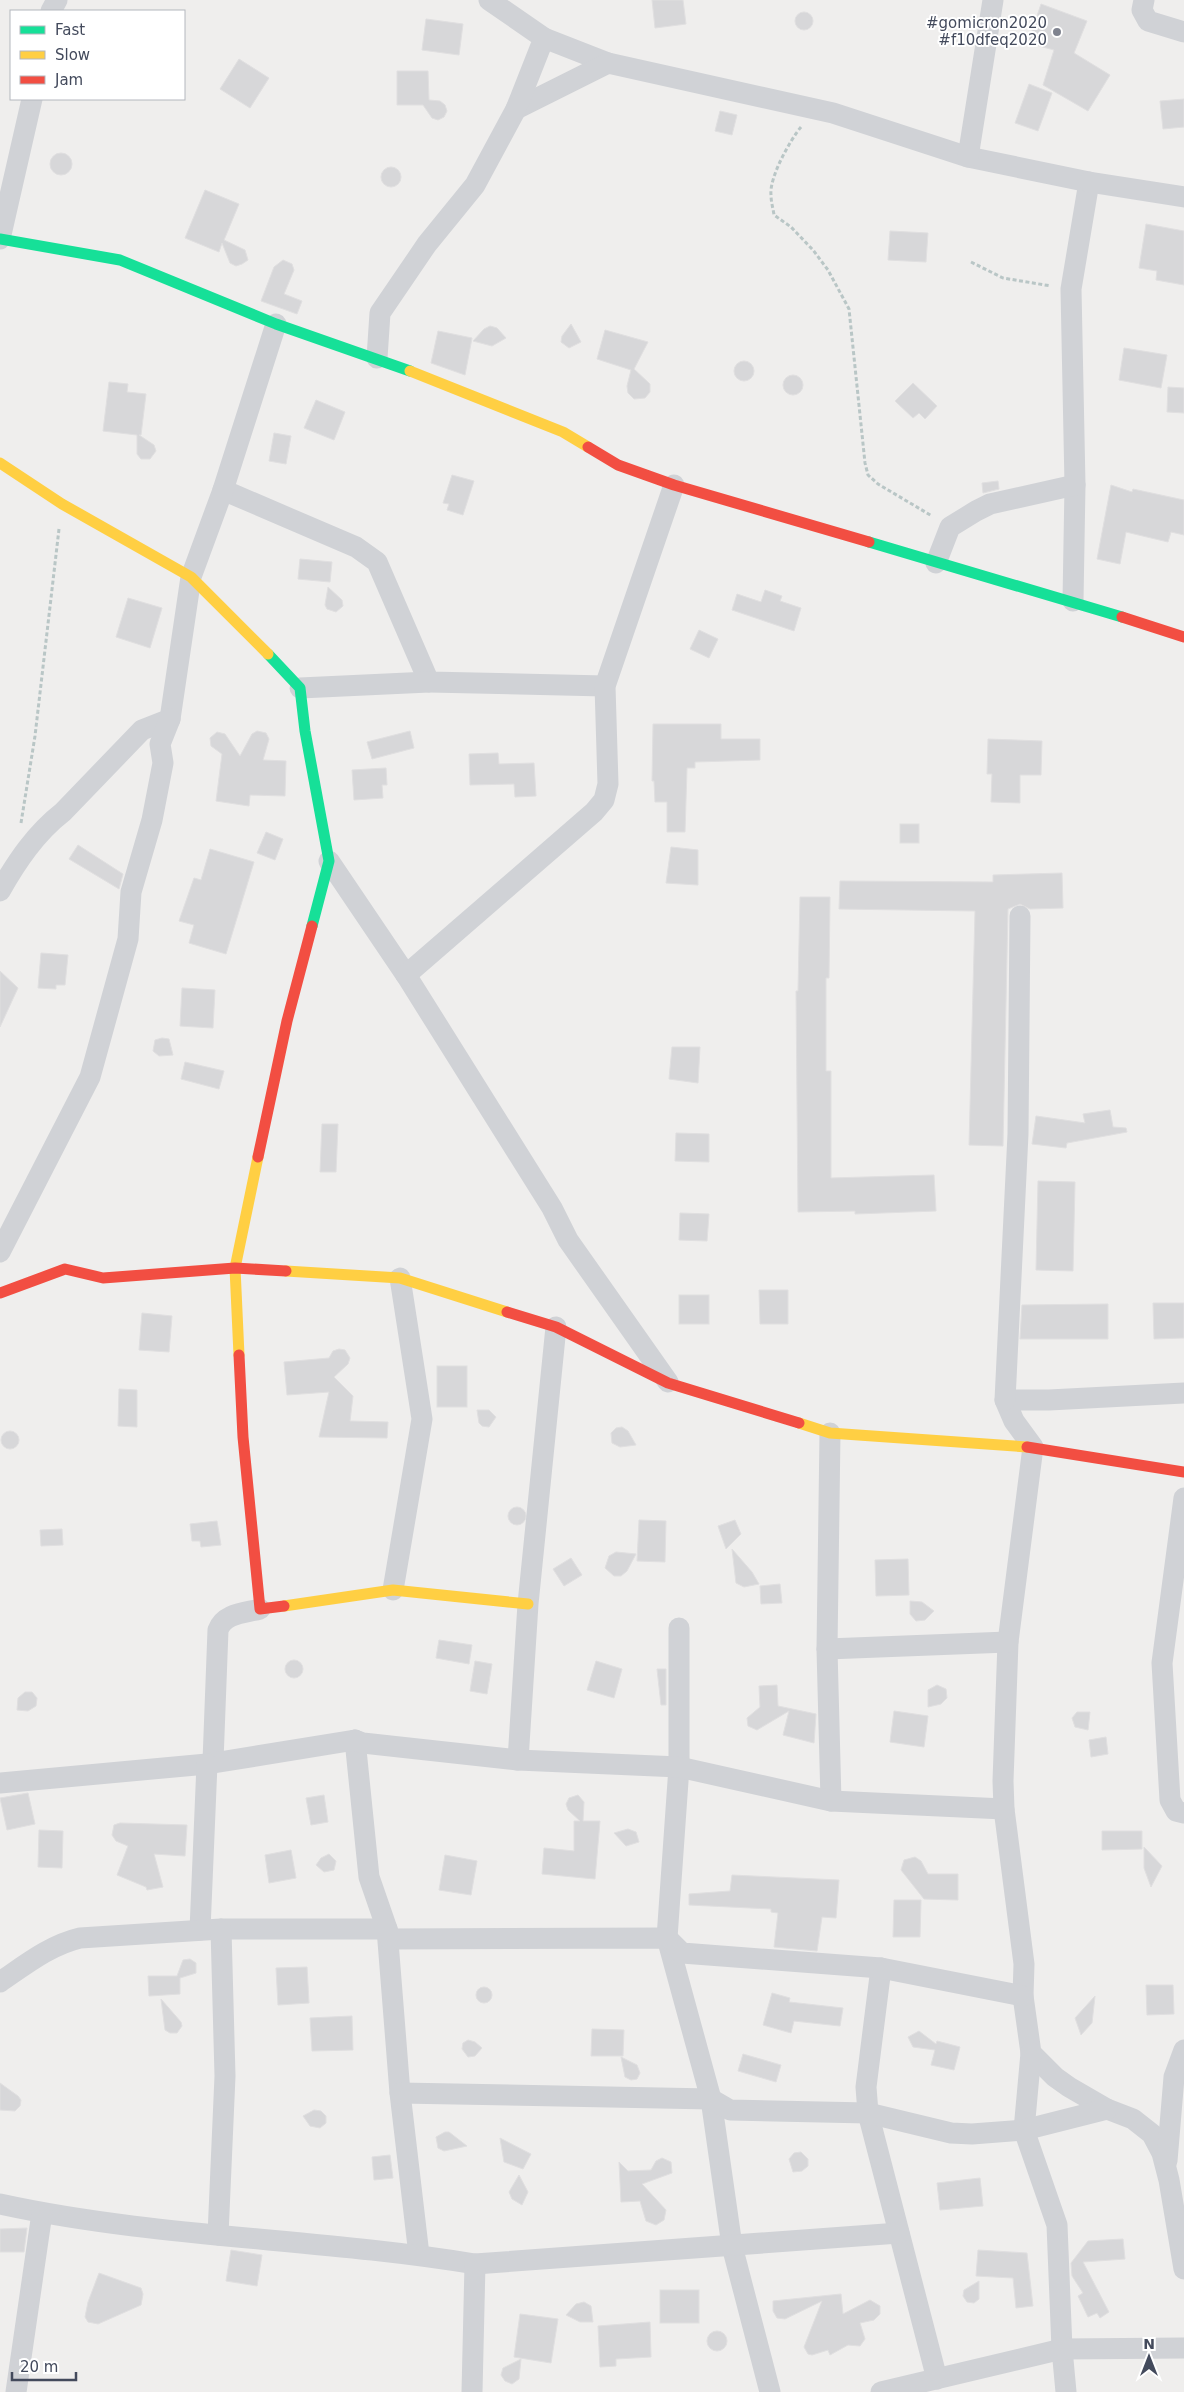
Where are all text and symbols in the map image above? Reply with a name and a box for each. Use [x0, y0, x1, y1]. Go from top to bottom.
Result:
legend [10, 10, 185, 100]
place label: #gomicron2020 #f10dfeq2020 [926, 14, 1047, 49]
text: Fast [55, 21, 85, 39]
marker: #gomicron2020 #f10dfeq2020 [1051, 26, 1063, 38]
text: Slow [55, 46, 90, 64]
text: Jam [54, 71, 83, 89]
north arrow [1124, 2332, 1174, 2382]
text: N [1143, 2336, 1155, 2352]
scale bar [12, 2350, 76, 2382]
text: 20 m [20, 2358, 58, 2376]

